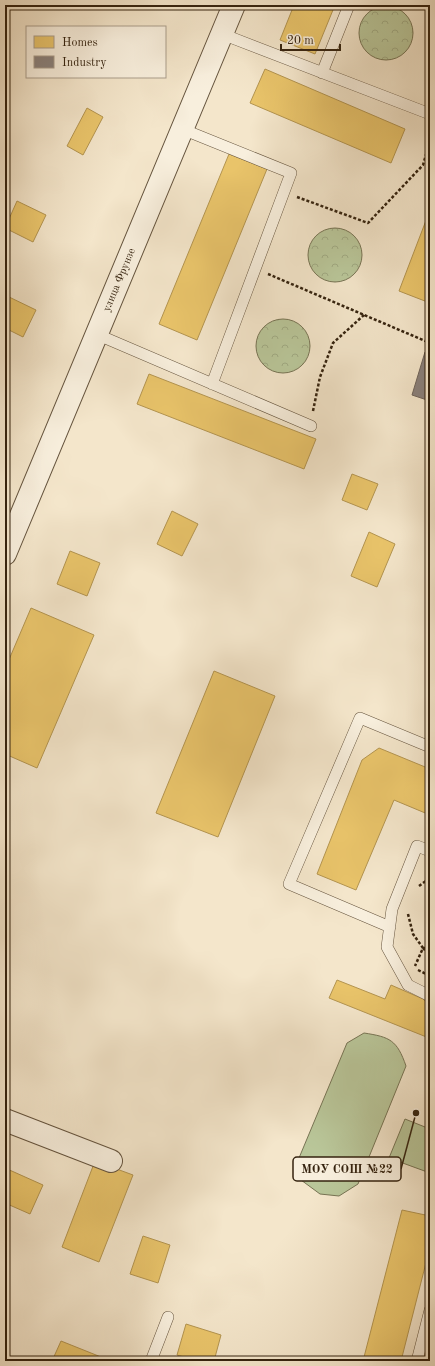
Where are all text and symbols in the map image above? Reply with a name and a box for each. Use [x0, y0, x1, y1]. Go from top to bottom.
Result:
legend [26, 26, 166, 78]
scale bar [281, 26, 340, 52]
text: 20 m [287, 35, 314, 47]
text: Homes [62, 37, 98, 49]
text: Industry [62, 57, 107, 69]
street label: улица Фрунзе [101, 247, 137, 313]
callout: МОУ СОШ №22 [293, 1157, 401, 1181]
text: МОУ СОШ №22 [301, 1164, 393, 1176]

